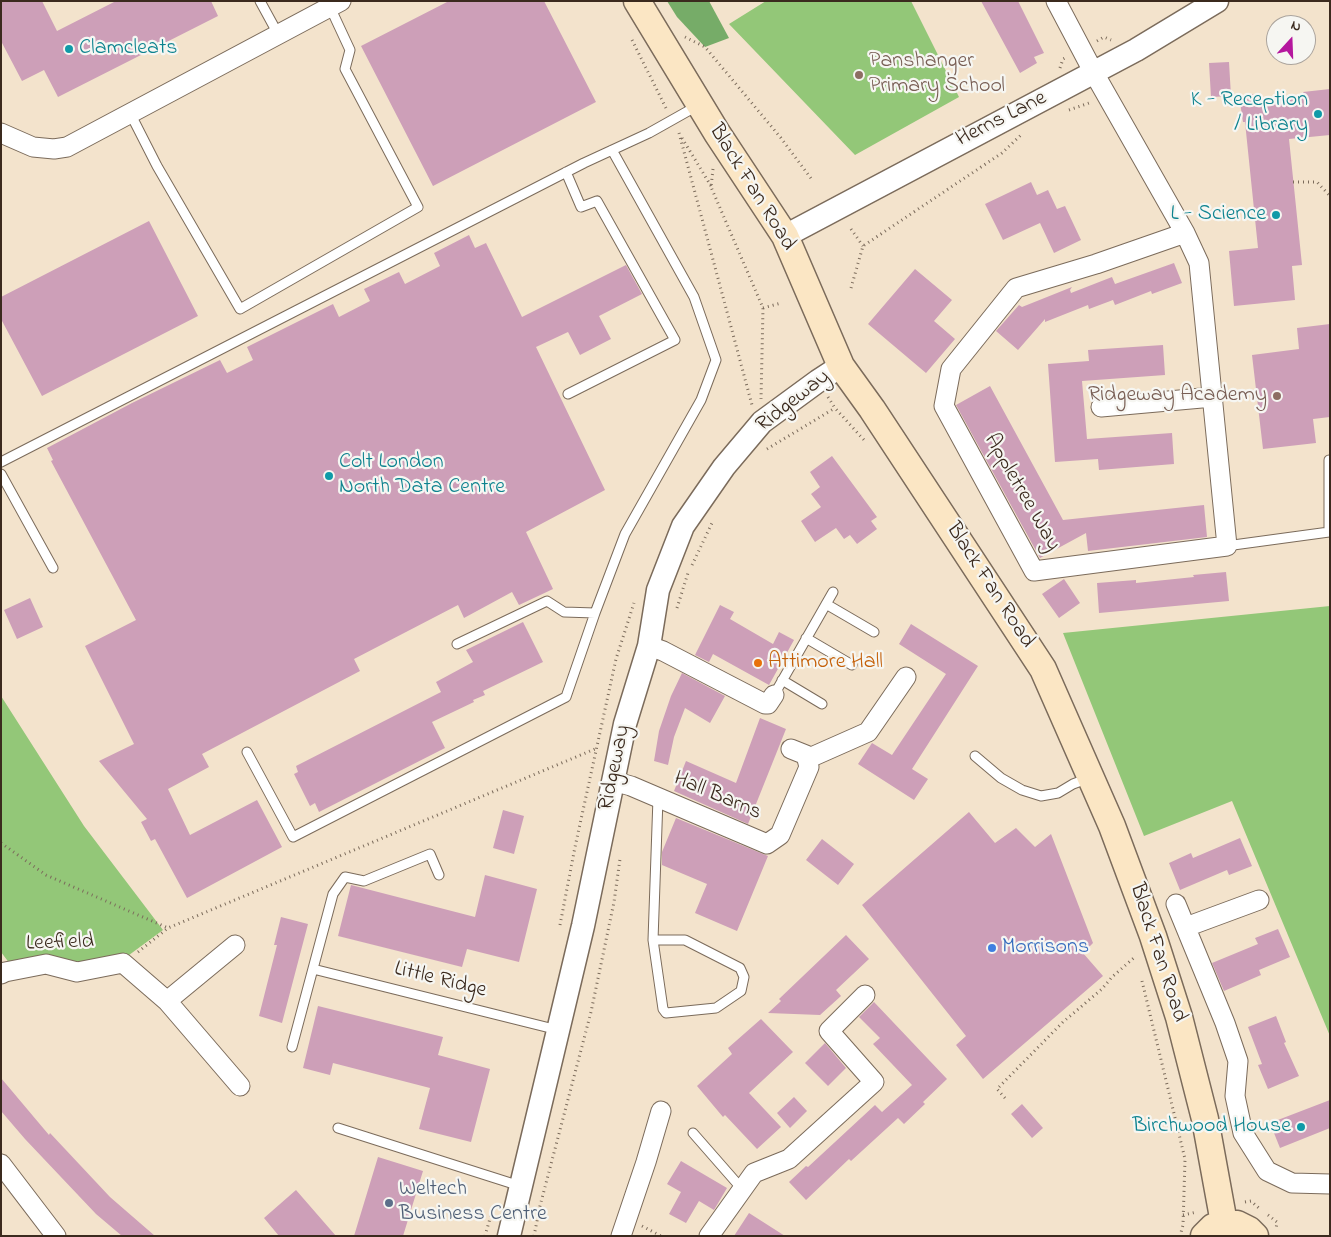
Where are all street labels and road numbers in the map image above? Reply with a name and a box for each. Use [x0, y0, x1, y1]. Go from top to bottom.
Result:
street label: Herns Lane [952, 86, 1052, 154]
street label: Black Fan Road [702, 120, 800, 256]
street label: Ridgeway [752, 365, 836, 439]
street label: Appletree Way [977, 430, 1065, 556]
street label: Black Fan Road [939, 518, 1039, 654]
street label: Ridgeway [594, 723, 638, 813]
street label: Hall Barns [669, 767, 765, 827]
street label: Black Fan Road [1122, 880, 1192, 1026]
street label: Leefield [26, 930, 94, 958]
street label: Little Ridge [391, 957, 489, 1005]

